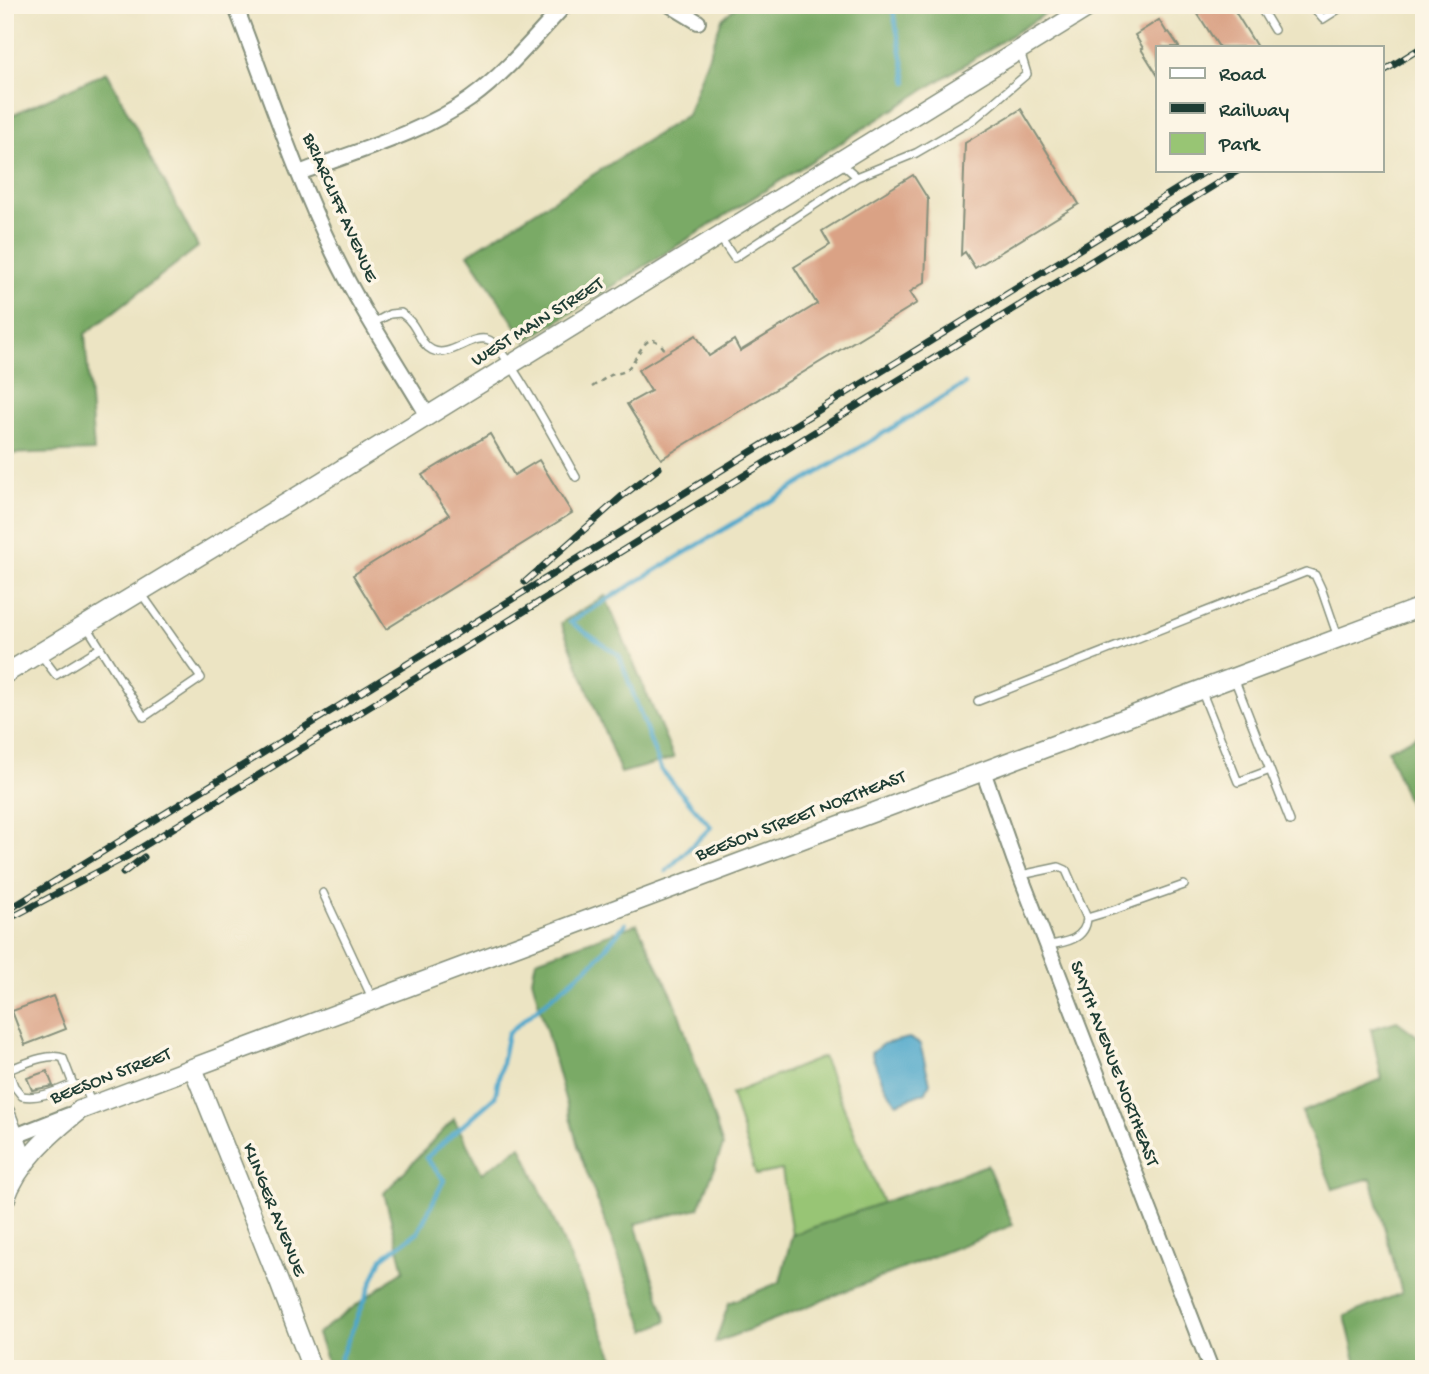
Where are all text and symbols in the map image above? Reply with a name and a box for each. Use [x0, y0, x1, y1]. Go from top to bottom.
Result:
legend [1156, 46, 1384, 172]
text: Road [1219, 64, 1267, 89]
text: Railway [1219, 100, 1289, 125]
street label: BRIARCLIFF AVENUE [296, 129, 383, 287]
text: Park [1218, 134, 1262, 159]
street label: WEST MAIN STREET [468, 273, 609, 373]
street label: BEESON STREET NORTHEAST [692, 766, 910, 868]
street label: SMYTH AVENUE NORTHEAST [1063, 958, 1163, 1170]
street label: BEESON STREET [46, 1043, 175, 1111]
street label: KLINGER AVENUE [236, 1140, 311, 1281]

